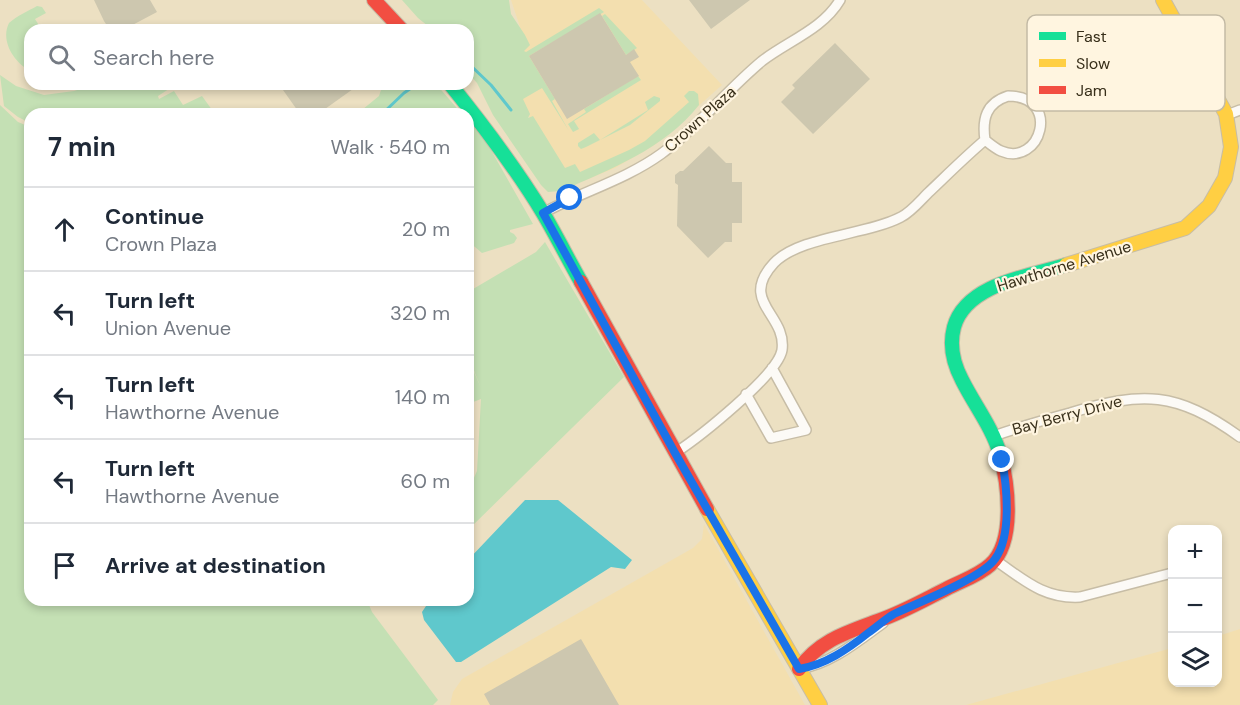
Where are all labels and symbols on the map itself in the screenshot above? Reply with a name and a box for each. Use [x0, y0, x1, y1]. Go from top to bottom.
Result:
legend [1027, 15, 1225, 111]
text: Fast [1076, 26, 1107, 47]
text: Slow [1076, 53, 1110, 74]
text: Jam [1076, 80, 1107, 101]
street label: Crown Plaza [660, 81, 740, 157]
route start [556, 184, 582, 210]
street label: Hawthorne Avenue [994, 236, 1134, 296]
street label: Bay Berry Drive [1010, 390, 1124, 440]
route end [988, 446, 1014, 472]

